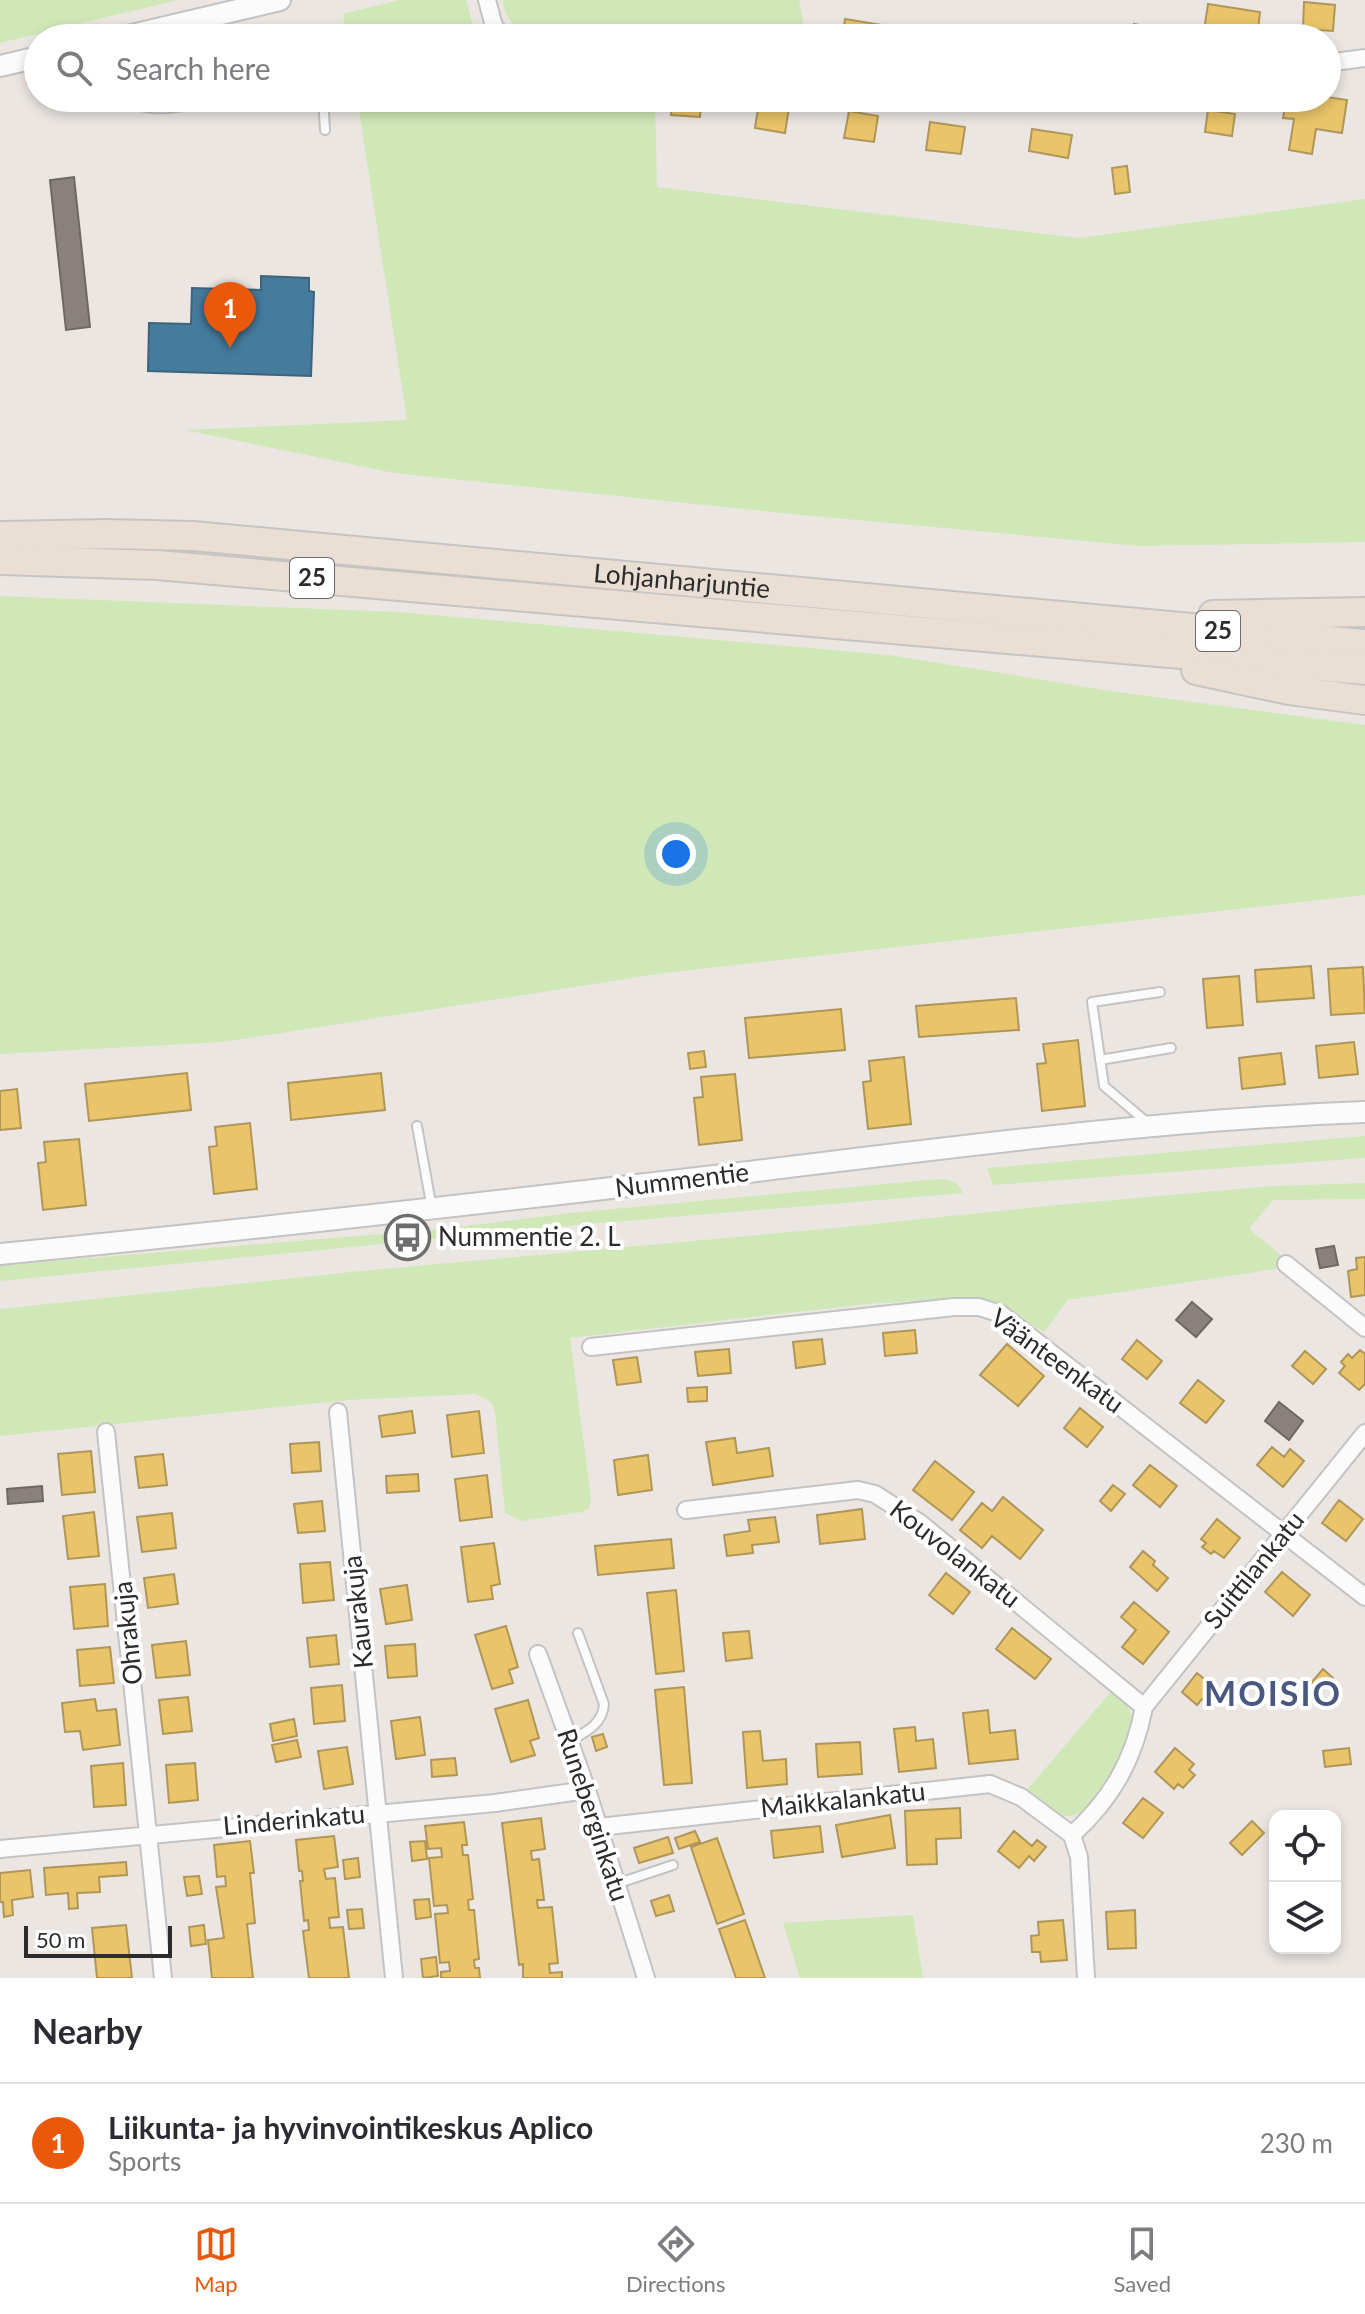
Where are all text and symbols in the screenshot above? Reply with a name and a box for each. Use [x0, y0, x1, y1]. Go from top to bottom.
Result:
search box [24, 24, 1341, 112]
icon: search [52, 46, 96, 90]
text: Search here [116, 50, 271, 86]
pin: 1 [204, 282, 256, 348]
street label: Lohjanharjuntie [592, 556, 772, 604]
road number: 25 [290, 558, 334, 598]
road number: 25 [1196, 611, 1240, 651]
your location [656, 834, 696, 874]
street label: Nummentie [613, 1155, 751, 1203]
bus stop icon: Nummentie 2. L [383, 1213, 431, 1261]
place label: Nummentie 2. L [438, 1220, 621, 1252]
street label: Väänteenkatu [985, 1301, 1131, 1419]
street label: Kouvolankatu [884, 1492, 1027, 1614]
street label: Suittilankatu [1196, 1504, 1310, 1635]
street label: Kaurakuja [335, 1554, 379, 1670]
street label: Ohrakuja [106, 1580, 148, 1687]
district label: MOISIO [1204, 1672, 1342, 1713]
street label: Runeberginkatu [551, 1724, 637, 1905]
street label: Maikkalankatu [759, 1774, 927, 1824]
street label: Linderinkatu [222, 1797, 366, 1841]
map controls [1269, 1810, 1341, 1954]
button: locate [1269, 1810, 1341, 1882]
button: layers [1269, 1882, 1341, 1954]
scale bar [24, 1922, 172, 1958]
text: 50 m [36, 1926, 85, 1953]
text: Nearby [32, 2010, 143, 2051]
text: Liikunta- ja hyvinvointikeskus Aplico [108, 2109, 593, 2145]
text: 1 [50, 2127, 66, 2159]
text: 230 m [1260, 2127, 1333, 2159]
text: Sports [108, 2145, 181, 2177]
tab: Map [194, 2222, 238, 2297]
tab: Directions [626, 2222, 725, 2297]
tab: Saved [1113, 2222, 1171, 2297]

